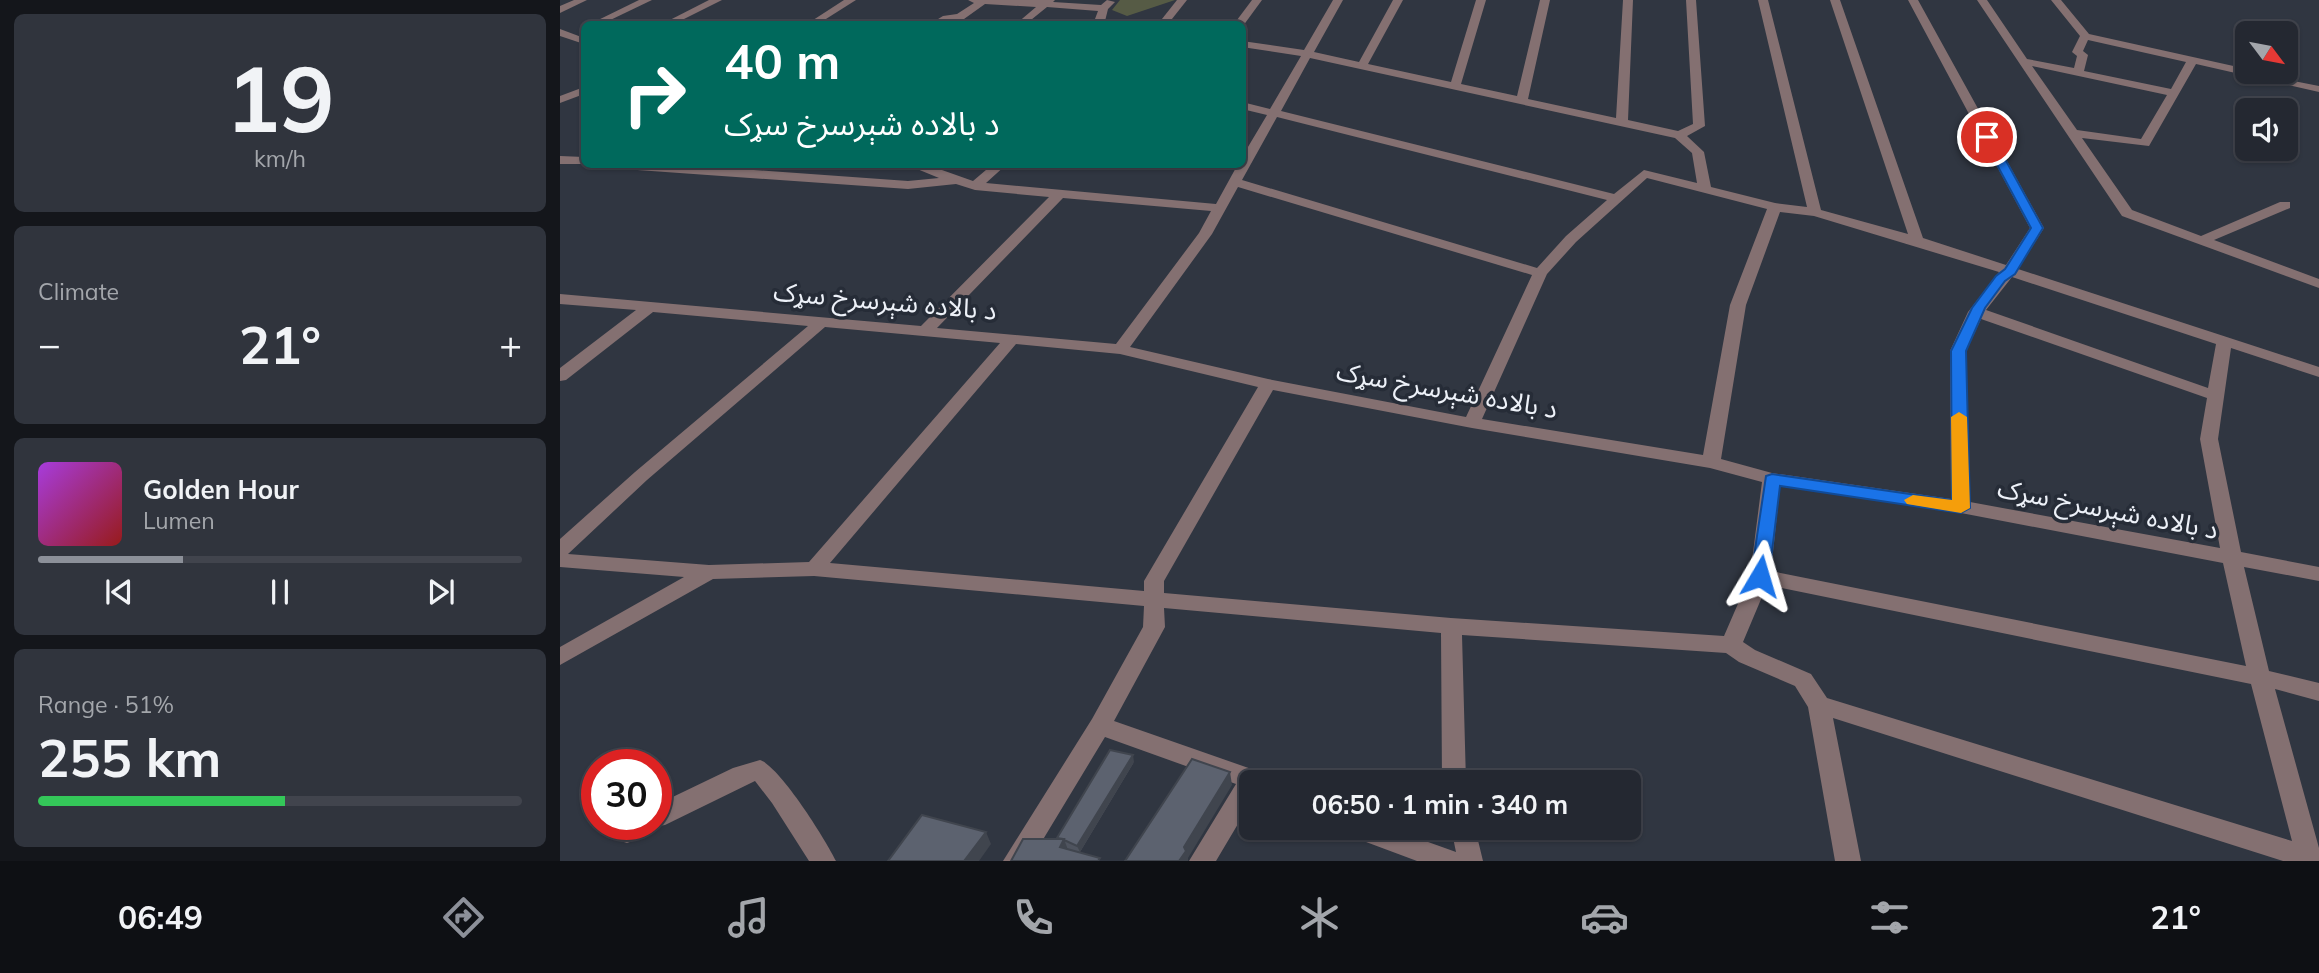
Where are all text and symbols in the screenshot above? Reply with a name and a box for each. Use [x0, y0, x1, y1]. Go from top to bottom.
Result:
north arrow [2235, 21, 2298, 84]
map controls [2235, 21, 2298, 161]
text: 40 m [724, 30, 840, 91]
text: 19 [225, 41, 335, 155]
icon: right [609, 49, 700, 140]
button: sound [2235, 98, 2298, 161]
text: د بالاده شېرسرخ سړک [724, 103, 1000, 143]
pin [1957, 107, 2017, 167]
icon: arrive [1968, 118, 2006, 156]
text: km/h [254, 144, 306, 173]
street label: د بالاده شېرسرخ سړک [772, 274, 998, 330]
text: Climate [38, 277, 119, 306]
text: 21° [239, 312, 321, 377]
text: − [38, 320, 61, 368]
text: + [499, 320, 522, 368]
street label: د بالاده شېرسرخ سړک [1333, 354, 1560, 428]
street label: د بالاده شېرسرخ سړک [1994, 471, 2221, 549]
text: Golden Hour [143, 473, 299, 506]
text: Lumen [143, 506, 215, 535]
position arrow [1723, 539, 1797, 613]
icon: previous [100, 573, 138, 611]
icon: pause [261, 573, 299, 611]
icon: next [422, 573, 460, 611]
text: Range · 51% [38, 690, 174, 719]
text: 255 km [38, 725, 221, 790]
speed limit sign: 30 [581, 749, 672, 840]
text: 06:50 · 1 min · 340 m [1312, 788, 1568, 821]
icon: directions [439, 893, 488, 942]
icon: music [724, 893, 773, 942]
icon: phone [1009, 893, 1058, 942]
icon: climate [1295, 893, 1344, 942]
icon: car [1580, 893, 1629, 942]
icon: filters [1865, 893, 1914, 942]
text: 06:49 [118, 897, 203, 937]
text: 21° [2150, 897, 2201, 937]

